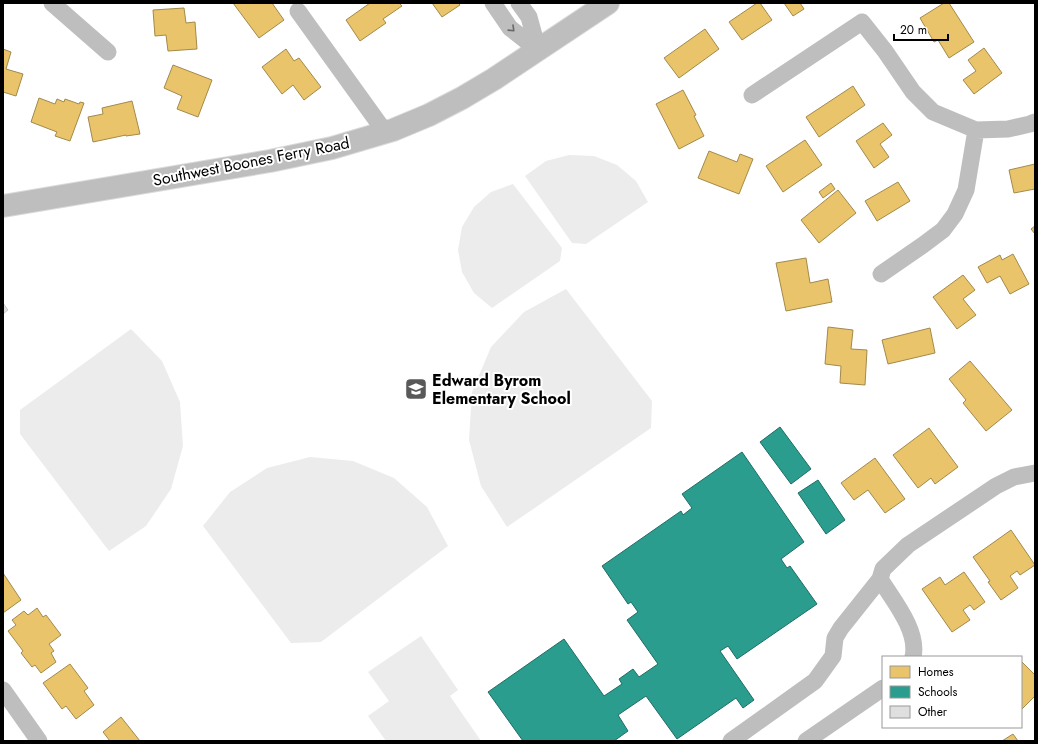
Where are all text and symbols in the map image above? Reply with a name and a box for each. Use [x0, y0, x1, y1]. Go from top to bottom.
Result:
scale bar [894, 16, 948, 42]
text: 20 m [900, 21, 927, 39]
one-way arrow [507, 25, 515, 32]
street label: Southwest Boones Ferry Road [151, 131, 351, 192]
place label: Edward Byrom Elementary School [432, 369, 571, 410]
school or university icon: Edward Byrom Elementary School [403, 376, 429, 402]
legend [882, 656, 1022, 728]
text: Homes [918, 663, 954, 681]
text: Schools [918, 683, 957, 701]
text: Other [918, 703, 948, 721]

